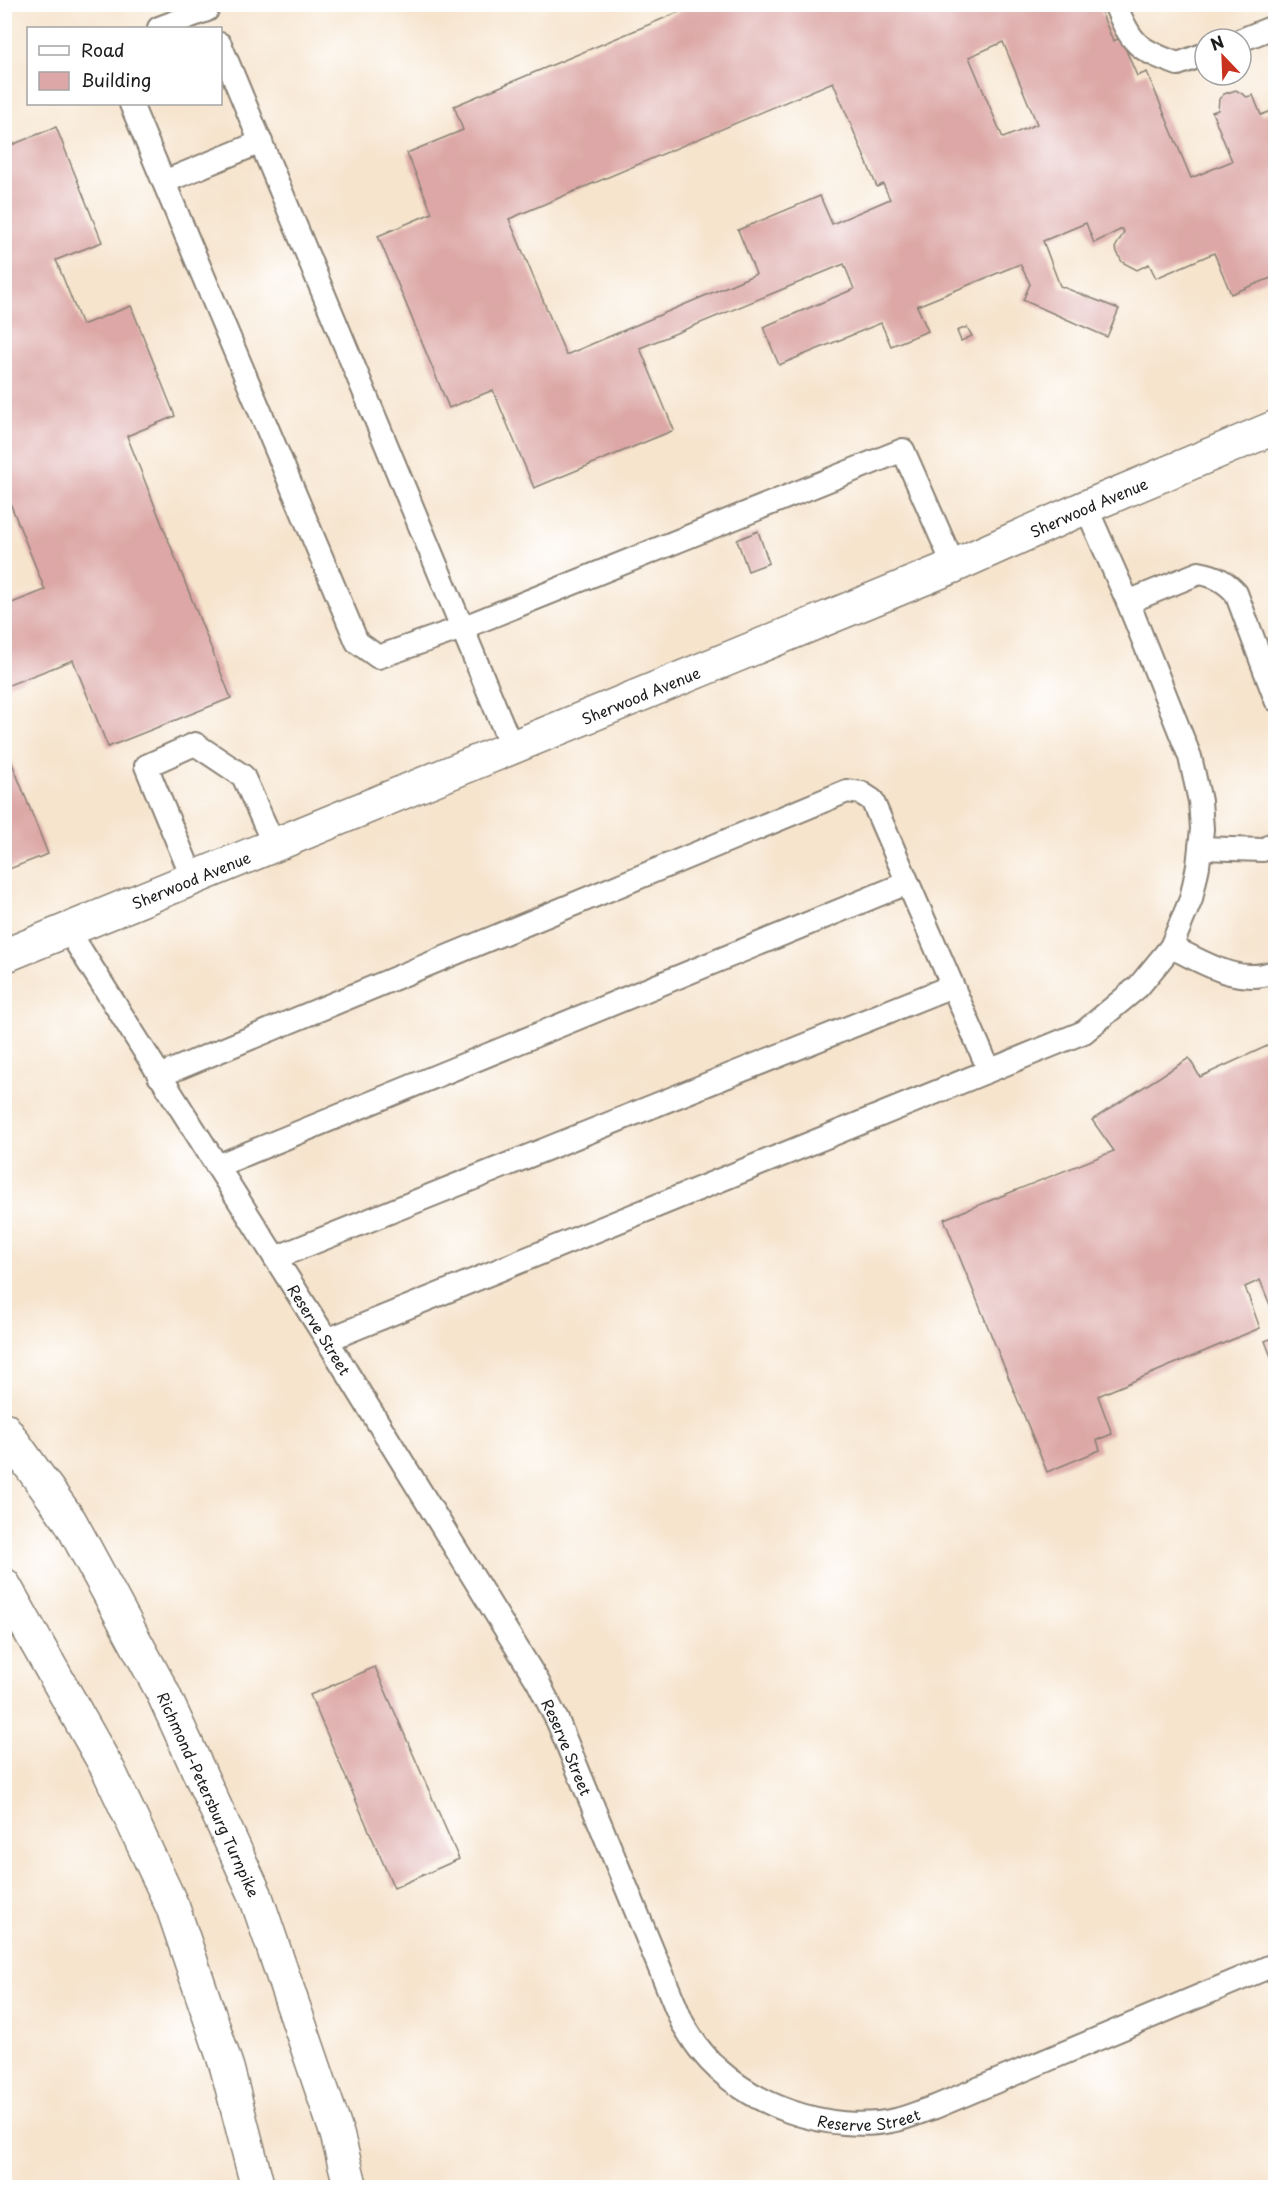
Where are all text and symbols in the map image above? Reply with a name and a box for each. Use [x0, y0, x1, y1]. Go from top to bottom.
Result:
legend [27, 27, 222, 105]
north arrow [1193, 27, 1253, 87]
text: N [1206, 29, 1227, 56]
text: Road [81, 36, 125, 63]
text: Building [81, 66, 151, 93]
street label: Sherwood Avenue [1026, 471, 1151, 542]
street label: Sherwood Avenue [578, 660, 703, 729]
street label: Sherwood Avenue [128, 845, 254, 914]
street label: Reserve Street [283, 1279, 357, 1379]
street label: Richmond-Petersburg Turnpike [152, 1688, 266, 1900]
street label: Reserve Street [536, 1694, 598, 1799]
street label: Reserve Street [815, 2102, 923, 2135]

